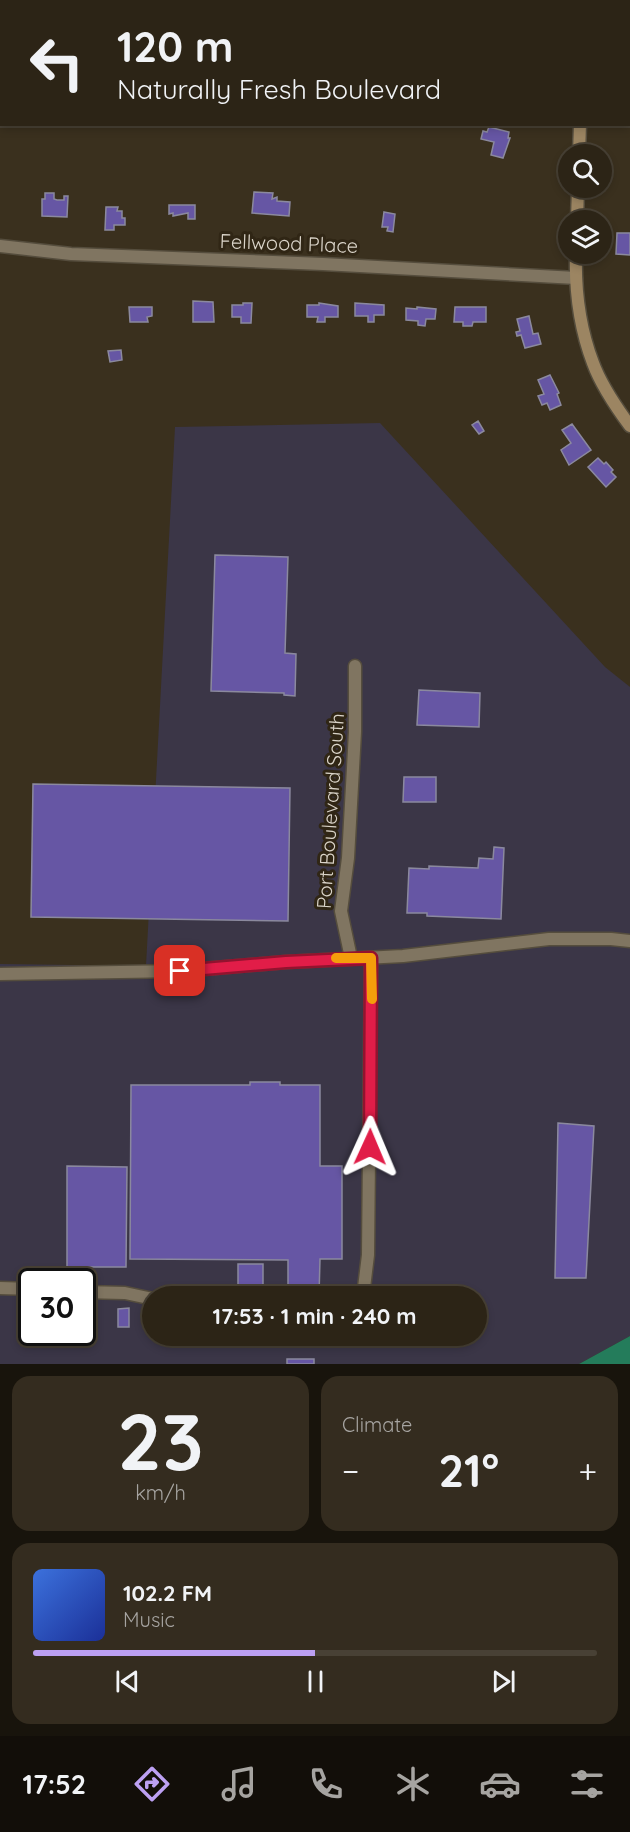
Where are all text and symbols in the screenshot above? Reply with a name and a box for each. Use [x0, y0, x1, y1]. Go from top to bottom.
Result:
text: 120 m [117, 20, 234, 73]
icon: left [18, 24, 96, 102]
text: Naturally Fresh Boulevard [117, 72, 441, 106]
map controls [558, 144, 612, 264]
button: search [558, 144, 612, 198]
button: layers [558, 210, 612, 264]
street label: Fellwood Place [219, 228, 359, 258]
street label: Port Boulevard South [311, 712, 349, 910]
pin [154, 945, 205, 996]
icon: arrive [163, 954, 196, 987]
position arrow [338, 1115, 402, 1179]
speed limit sign: 30 [18, 1268, 96, 1346]
text: 17:53 · 1 min · 240 m [212, 1302, 417, 1330]
text: 23 [117, 1392, 204, 1490]
text: Climate [342, 1412, 412, 1437]
text: 21° [438, 1442, 499, 1498]
text: − [342, 1450, 359, 1491]
text: + [578, 1450, 597, 1491]
text: km/h [135, 1480, 186, 1505]
text: 102.2 FM [123, 1579, 212, 1607]
text: Music [123, 1607, 175, 1632]
icon: previous [111, 1665, 144, 1698]
icon: pause [299, 1665, 332, 1698]
icon: next [487, 1665, 520, 1698]
icon: directions [131, 1763, 173, 1805]
icon: music [218, 1763, 260, 1805]
icon: phone [305, 1763, 347, 1805]
icon: climate [392, 1763, 434, 1805]
icon: car [479, 1763, 521, 1805]
icon: filters [566, 1763, 608, 1805]
text: 17:52 [22, 1767, 86, 1801]

